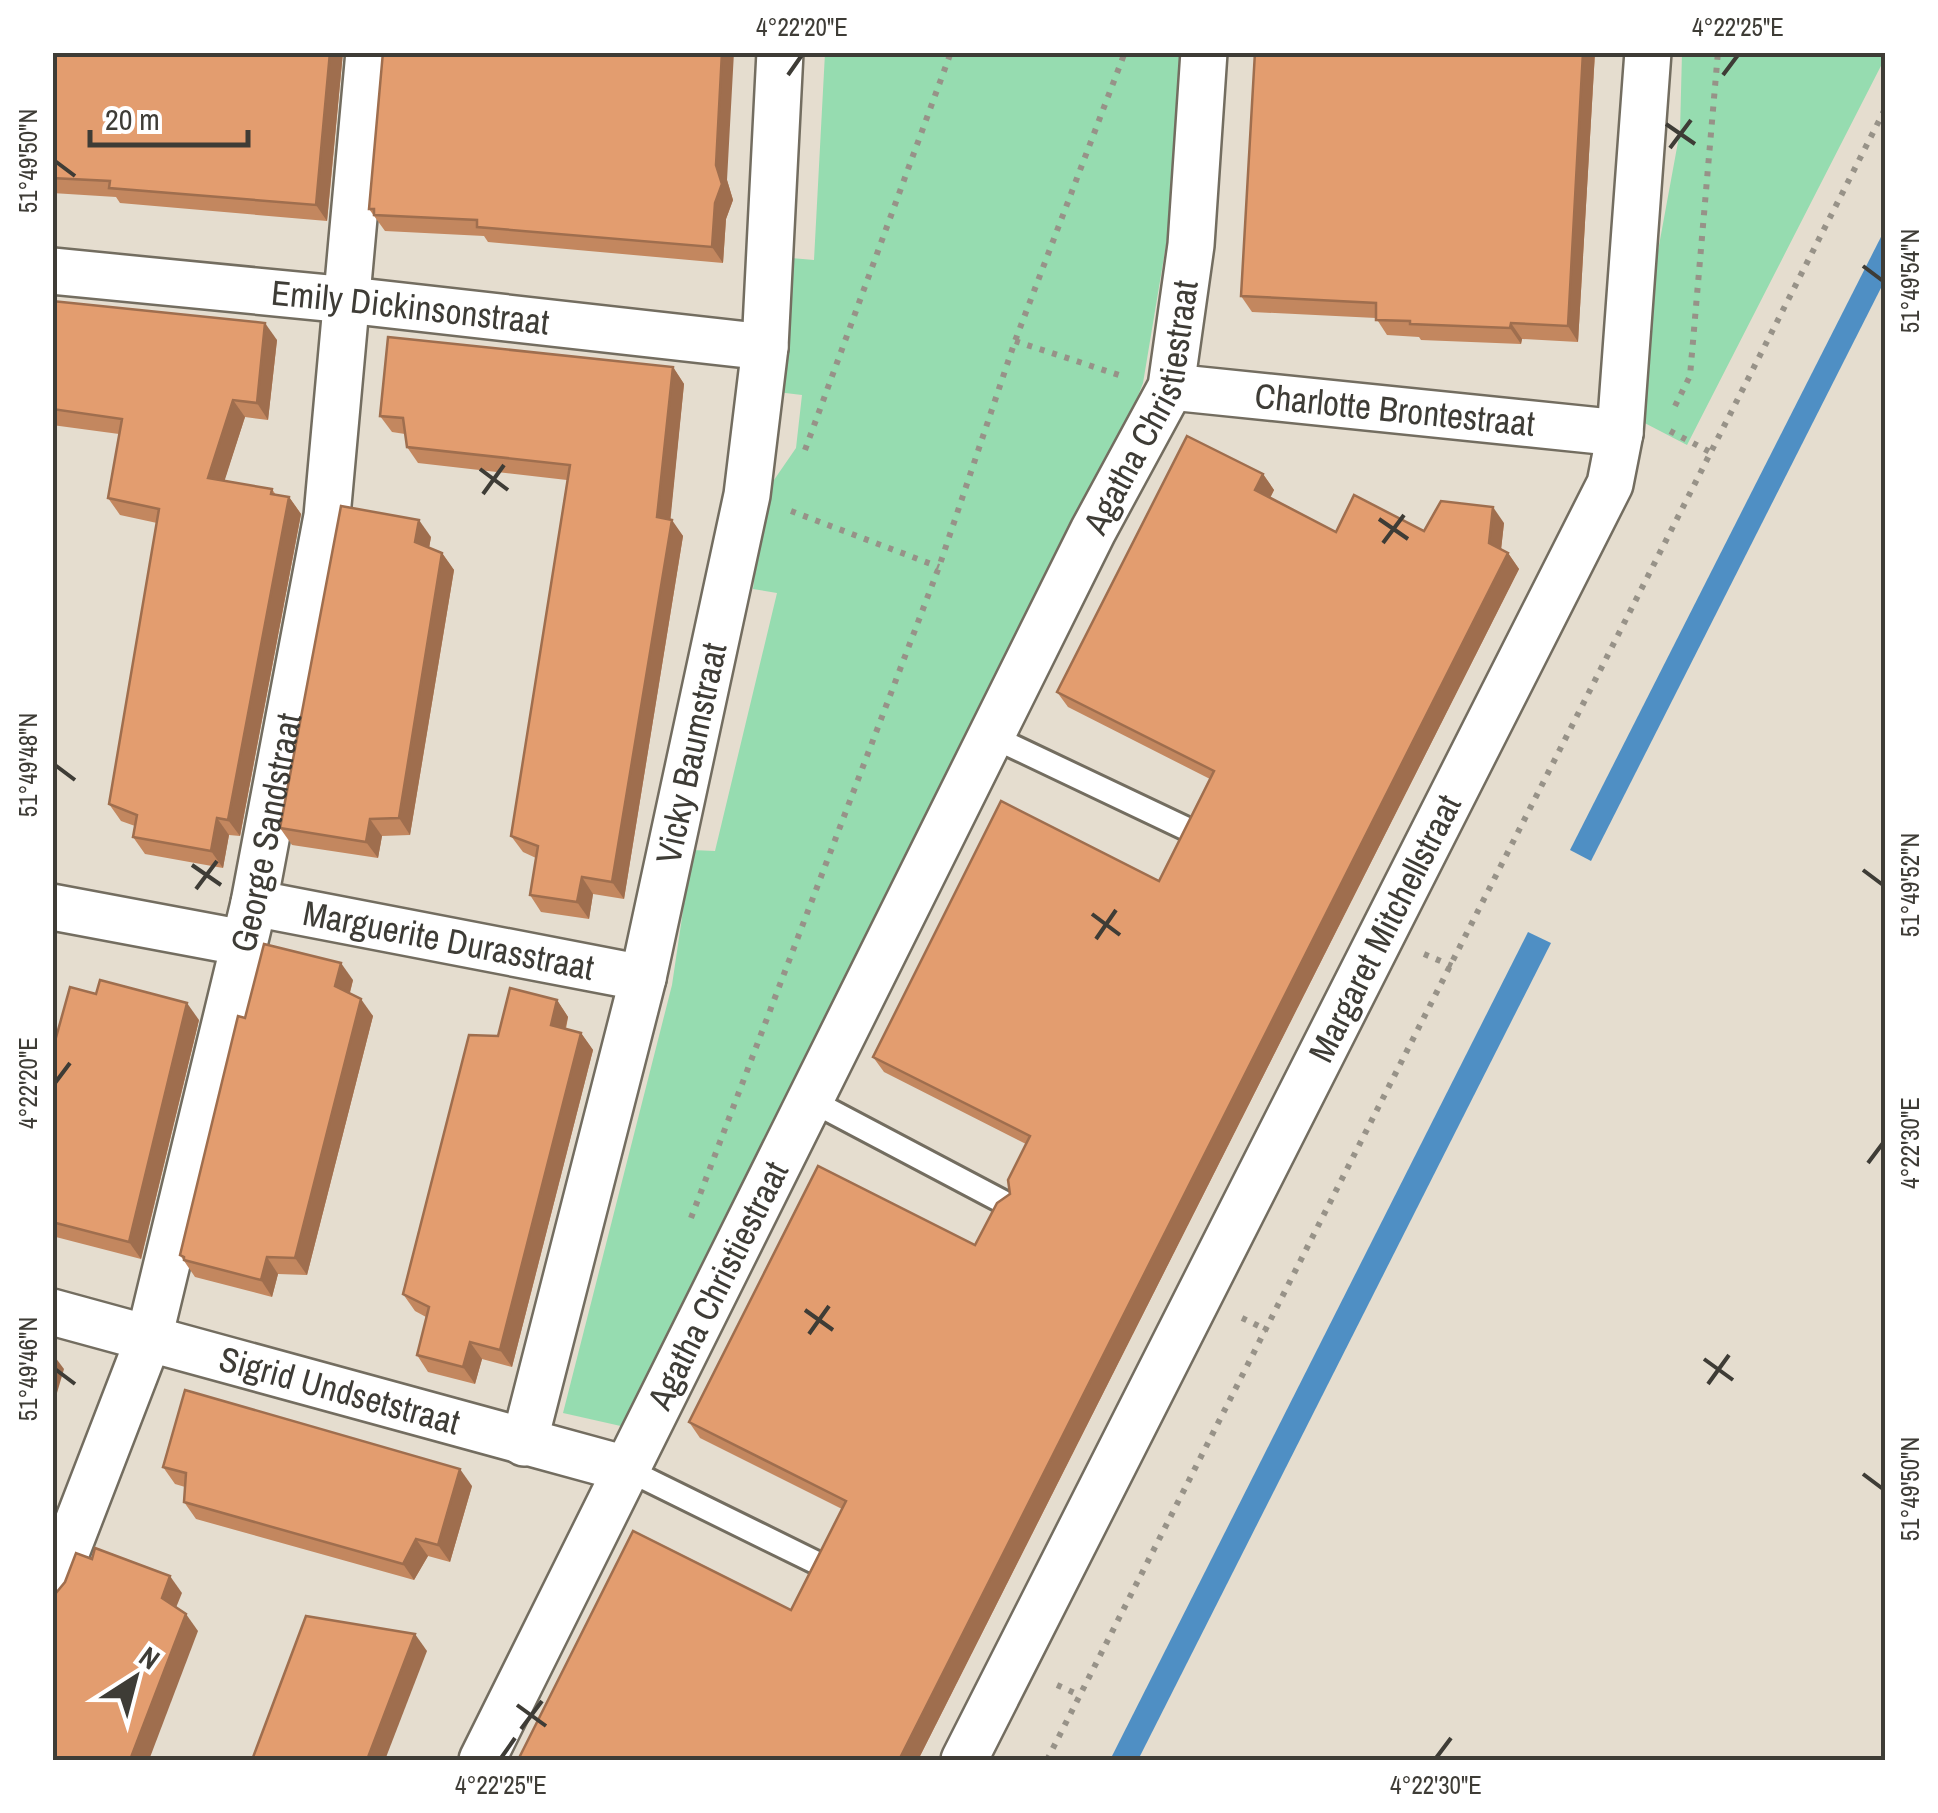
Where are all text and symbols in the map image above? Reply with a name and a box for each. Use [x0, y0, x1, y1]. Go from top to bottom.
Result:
text: 4°22'20"E [756, 10, 848, 44]
text: 4°22'25"E [1692, 10, 1784, 44]
scale bar [90, 85, 248, 147]
text: 20 m [105, 99, 160, 139]
text: 51°49'50"N [11, 109, 45, 213]
text: 51°49'54"N [1893, 229, 1927, 333]
street label: Emily Dickinsonstraat [269, 269, 552, 346]
street label: Agatha Christiestraat [1071, 277, 1209, 543]
street label: Charlotte Brontestraat [1253, 372, 1537, 447]
street label: Vicky Baumstraat [644, 638, 738, 868]
street label: George Sandstraat [219, 709, 312, 957]
text: 51°49'48"N [11, 713, 45, 817]
street label: Margaret Mitchellstraat [1297, 787, 1472, 1070]
text: 51°49'52"N [1893, 833, 1927, 937]
street label: Marguerite Durasstraat [299, 889, 598, 991]
text: 4°22'20"E [11, 1037, 45, 1129]
text: 4°22'30"E [1893, 1097, 1927, 1189]
street label: Agatha Christiestraat [636, 1153, 799, 1418]
text: 51°49'46"N [11, 1317, 45, 1421]
street label: Sigrid Undsetstraat [214, 1335, 465, 1445]
text: 51°49'50"N [1893, 1437, 1927, 1541]
north arrow [85, 1628, 185, 1728]
text: N [132, 1638, 168, 1678]
text: 4°22'25"E [455, 1768, 547, 1802]
text: 4°22'30"E [1390, 1768, 1482, 1802]

